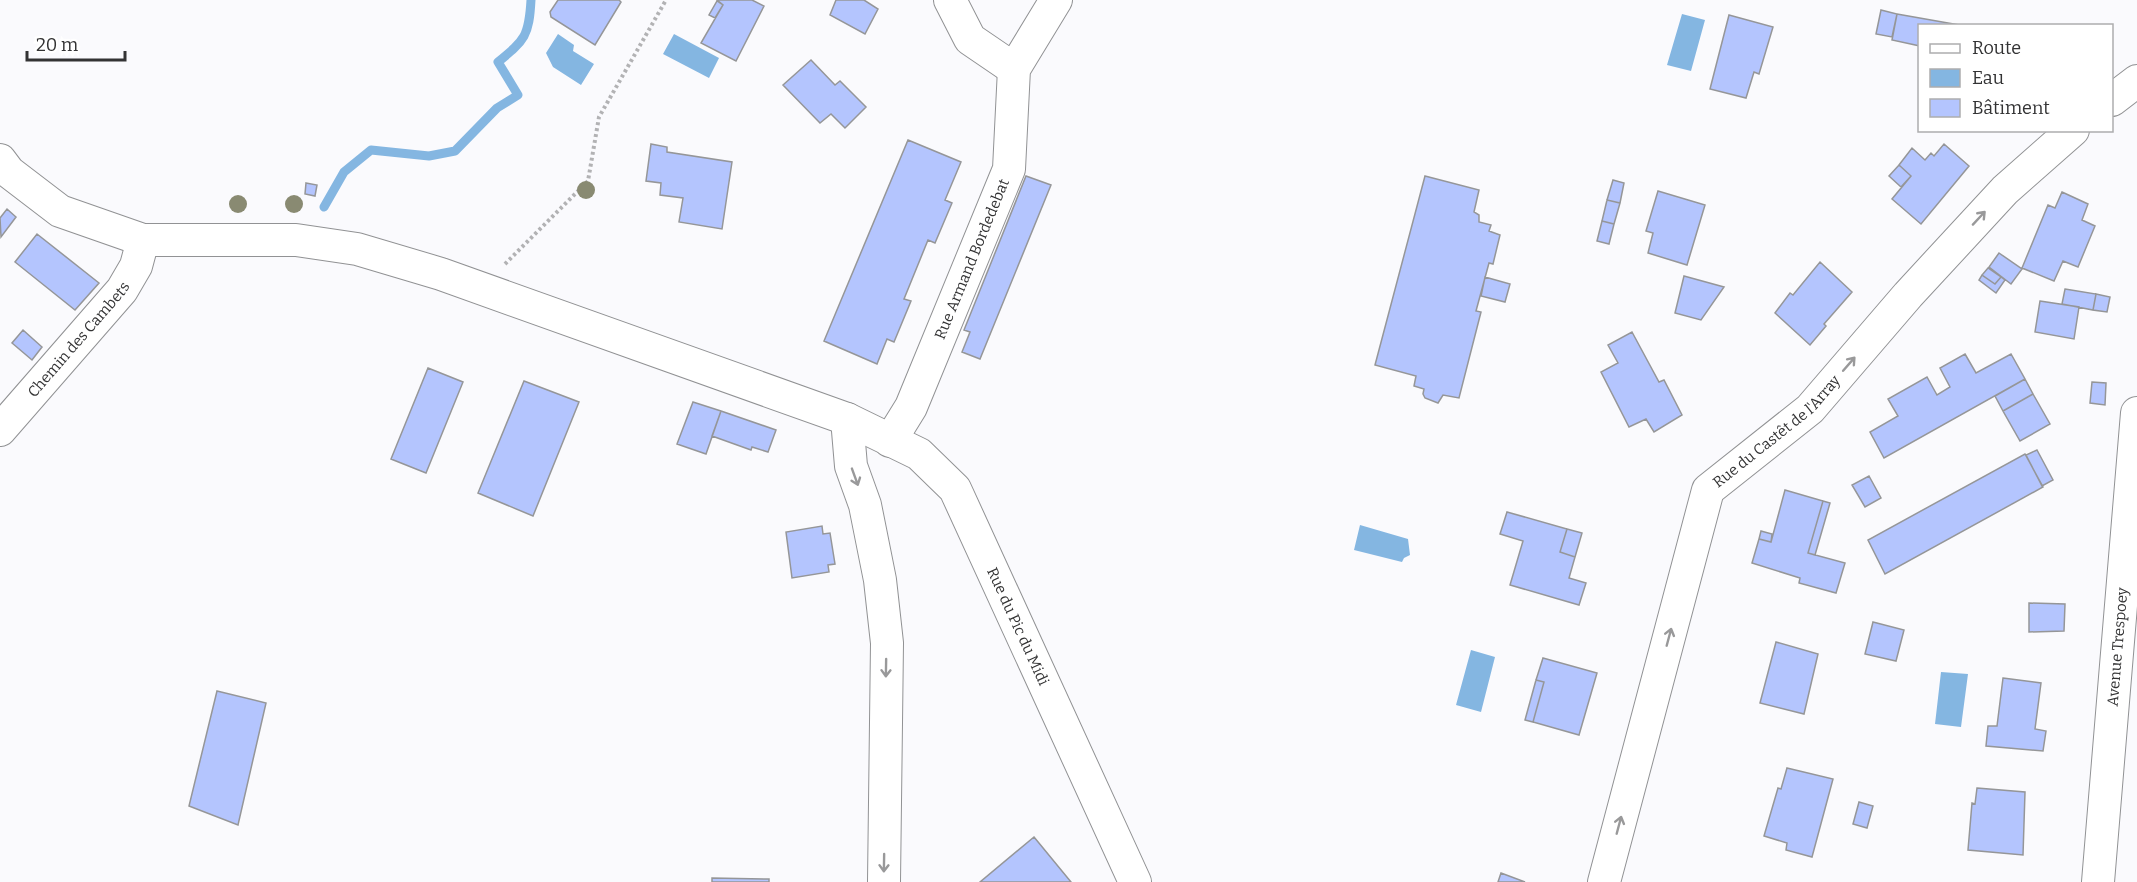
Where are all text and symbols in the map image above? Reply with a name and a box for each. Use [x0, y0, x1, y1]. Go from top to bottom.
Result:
scale bar [27, 24, 124, 62]
legend [1918, 24, 2113, 132]
text: 20 m [36, 34, 78, 56]
text: Route [1972, 37, 2021, 59]
text: Eau [1972, 67, 2004, 89]
text: Bâtiment [1972, 97, 2050, 119]
street label: Rue Armand Bordedebat [931, 176, 1013, 342]
one-way arrow [1972, 211, 1986, 226]
street label: Chemin des Cambets [24, 279, 134, 401]
one-way arrow [1842, 357, 1856, 372]
street label: Rue du Castêt de l'Array [1709, 371, 1844, 491]
one-way arrow [850, 467, 861, 486]
street label: Rue du Pic du Midi [983, 565, 1053, 689]
street label: Avenue Trespoey [2104, 587, 2131, 707]
one-way arrow [1664, 628, 1675, 647]
one-way arrow [880, 658, 892, 678]
one-way arrow [1614, 816, 1625, 835]
one-way arrow [878, 853, 890, 873]

